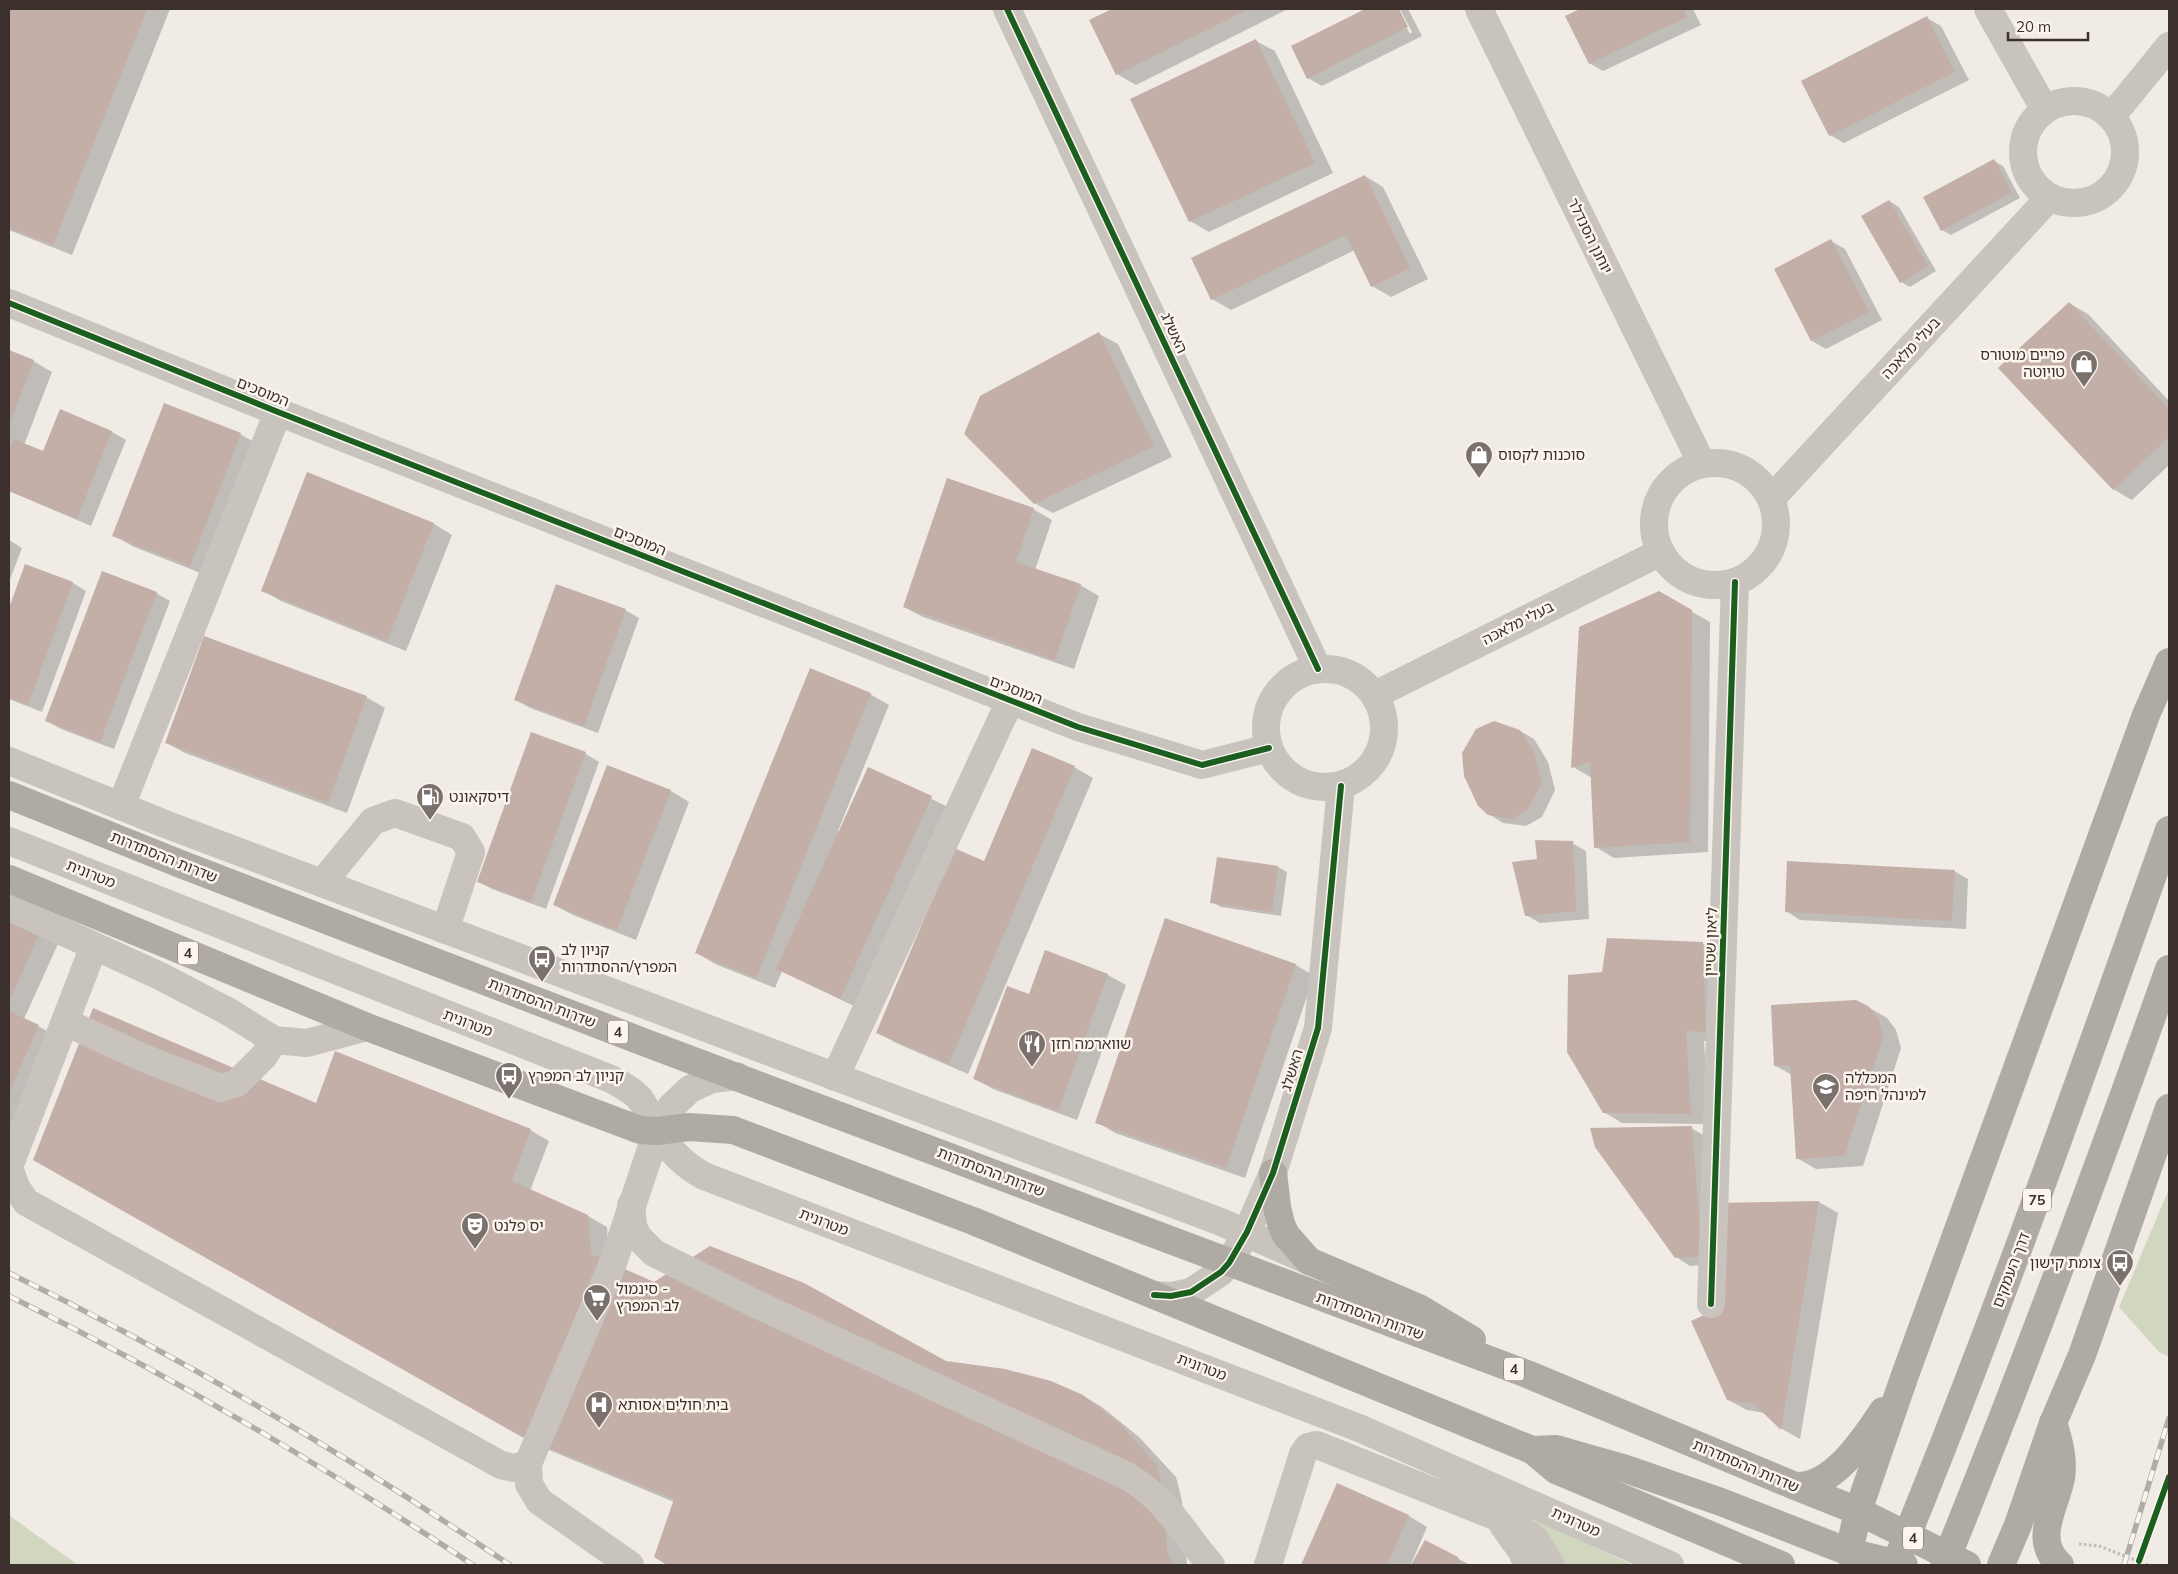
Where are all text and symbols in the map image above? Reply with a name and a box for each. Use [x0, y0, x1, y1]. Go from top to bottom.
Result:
scale bar [2008, 10, 2088, 42]
text: 20 m [2016, 17, 2051, 36]
street label: יוחנן הסנדלר [1564, 195, 1617, 277]
street label: האשלג [1157, 309, 1192, 356]
street label: בעלי מלאכה [1877, 312, 1944, 383]
place label: פריים מוטורס טויוטה [1980, 345, 2065, 381]
shop icon: פריים מוטורס טויוטה [2069, 349, 2099, 388]
street label: המוסכים [234, 372, 292, 411]
shop icon: סוכנות לקסוס [1464, 440, 1494, 479]
place label: סוכנות לקסוס [1498, 445, 1585, 464]
street label: המוסכים [611, 521, 669, 560]
street label: בעלי מלאכה [1479, 596, 1557, 649]
street label: המוסכים [987, 671, 1045, 708]
fuel station icon: דיסקאונט [415, 782, 445, 821]
place label: דיסקאונט [449, 787, 509, 806]
street label: שדרות ההסתדרות [108, 826, 220, 887]
street label: מטרונית [64, 855, 119, 892]
street label: ליאון שטיין [1700, 907, 1721, 977]
place label: קניון לב המפרץ/ההסתדרות [561, 940, 677, 976]
road number: 4 [178, 941, 198, 964]
bus stop icon: קניון לב המפרץ/ההסתדרות [527, 944, 557, 983]
street label: שדרות ההסתדרות [486, 973, 599, 1032]
street label: מטרונית [441, 1004, 496, 1041]
road number: 4 [608, 1020, 628, 1044]
restaurant icon: שווארמה חזן [1017, 1029, 1047, 1068]
place label: שווארמה חזן [1051, 1034, 1131, 1053]
street label: האשלג [1276, 1047, 1307, 1093]
bus stop icon: קניון לב המפרץ [494, 1061, 524, 1100]
place label: קניון לב המפרץ [528, 1066, 624, 1085]
place label: המכללה למינהל חיפה [1845, 1068, 1927, 1104]
school or university icon: המכללה למינהל חיפה [1811, 1072, 1841, 1111]
street label: שדרות ההסתדרות [935, 1142, 1048, 1201]
road number: 75 [2023, 1188, 2051, 1212]
street label: מטרונית [797, 1203, 852, 1240]
theatre icon: יס פלנט [460, 1211, 490, 1250]
place label: יס פלנט [494, 1216, 544, 1235]
street label: דרך העמקים [1987, 1229, 2034, 1310]
bus stop icon: צומת קישון [2105, 1248, 2135, 1287]
place label: צומת קישון [2030, 1253, 2101, 1272]
place label: סינמול - לב המפרץ [616, 1279, 680, 1315]
supermarket icon: סינמול - לב המפרץ [582, 1283, 612, 1322]
street label: שדרות ההסתדרות [1314, 1287, 1427, 1344]
street label: מטרונית [1175, 1348, 1230, 1385]
road number: 4 [1504, 1358, 1524, 1380]
hospital icon: בית חולים אסותא [584, 1390, 614, 1429]
place label: בית חולים אסותא [618, 1395, 729, 1414]
street label: שדרות ההסתדרות [1690, 1435, 1802, 1496]
street label: מטרונית [1549, 1502, 1604, 1541]
road number: 4 [1903, 1526, 1923, 1550]

